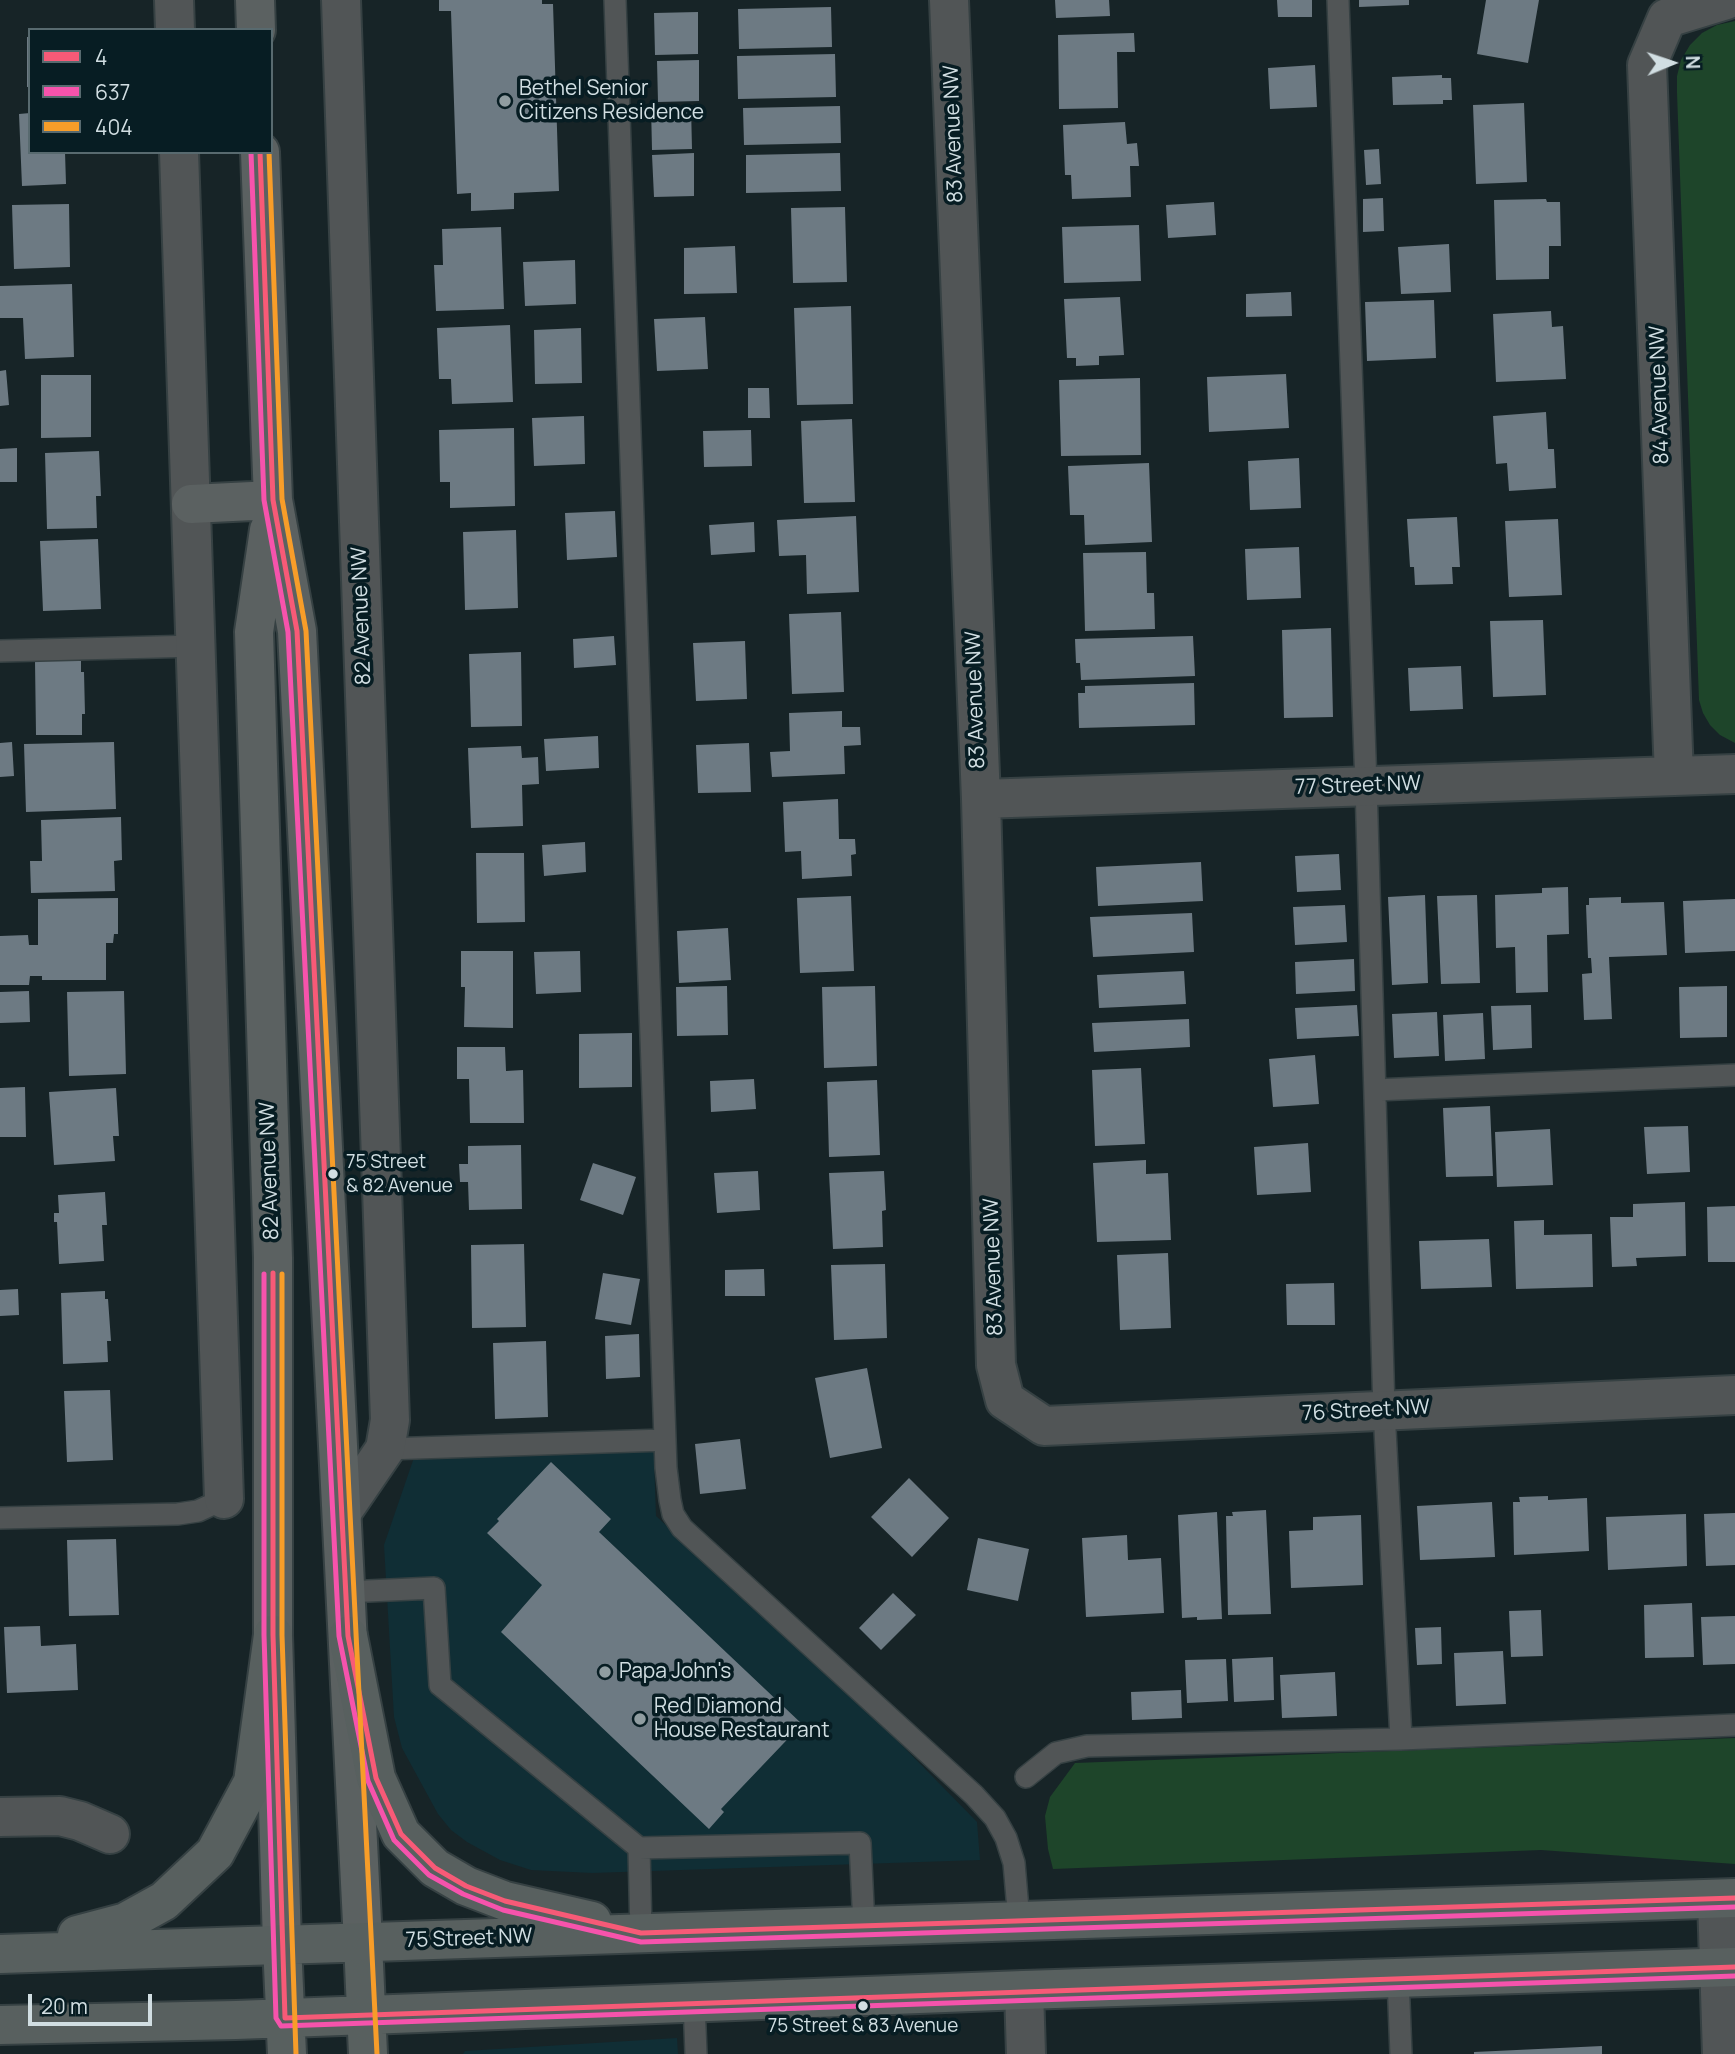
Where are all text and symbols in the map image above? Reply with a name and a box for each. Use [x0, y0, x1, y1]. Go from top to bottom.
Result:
legend [28, 28, 273, 154]
north arrow [1637, 28, 1707, 98]
text: 4 [95, 43, 107, 71]
text: N [1680, 55, 1706, 70]
street label: 83 Avenue NW [939, 65, 969, 203]
place label: Bethel Senior Citizens Residence [519, 76, 704, 126]
text: 637 [95, 78, 130, 106]
marker: Bethel Senior Citizens Residence [497, 93, 513, 109]
text: 404 [95, 113, 133, 141]
street label: 84 Avenue NW [1645, 325, 1675, 465]
street label: 82 Avenue NW [347, 546, 377, 686]
street label: 83 Avenue NW [961, 631, 991, 769]
street label: 77 Street NW [1295, 771, 1421, 801]
street label: 82 Avenue NW [255, 1101, 285, 1241]
place label: 75 Street & 82 Avenue [346, 1152, 453, 1196]
marker: 75 Street & 82 Avenue [326, 1167, 340, 1181]
street label: 83 Avenue NW [979, 1198, 1009, 1336]
street label: 76 Street NW [1302, 1395, 1430, 1427]
place label: Papa John's [619, 1659, 731, 1685]
marker: Papa John's [597, 1664, 613, 1680]
place label: Red Diamond House Restaurant [654, 1694, 830, 1744]
marker: Red Diamond House Restaurant [632, 1711, 648, 1727]
street label: 75 Street NW [405, 1924, 533, 1954]
scale bar [32, 1980, 156, 2024]
text: 20 m [41, 1992, 88, 2020]
marker: 75 Street & 83 Avenue [856, 1999, 870, 2013]
place label: 75 Street & 83 Avenue [768, 2016, 958, 2038]

